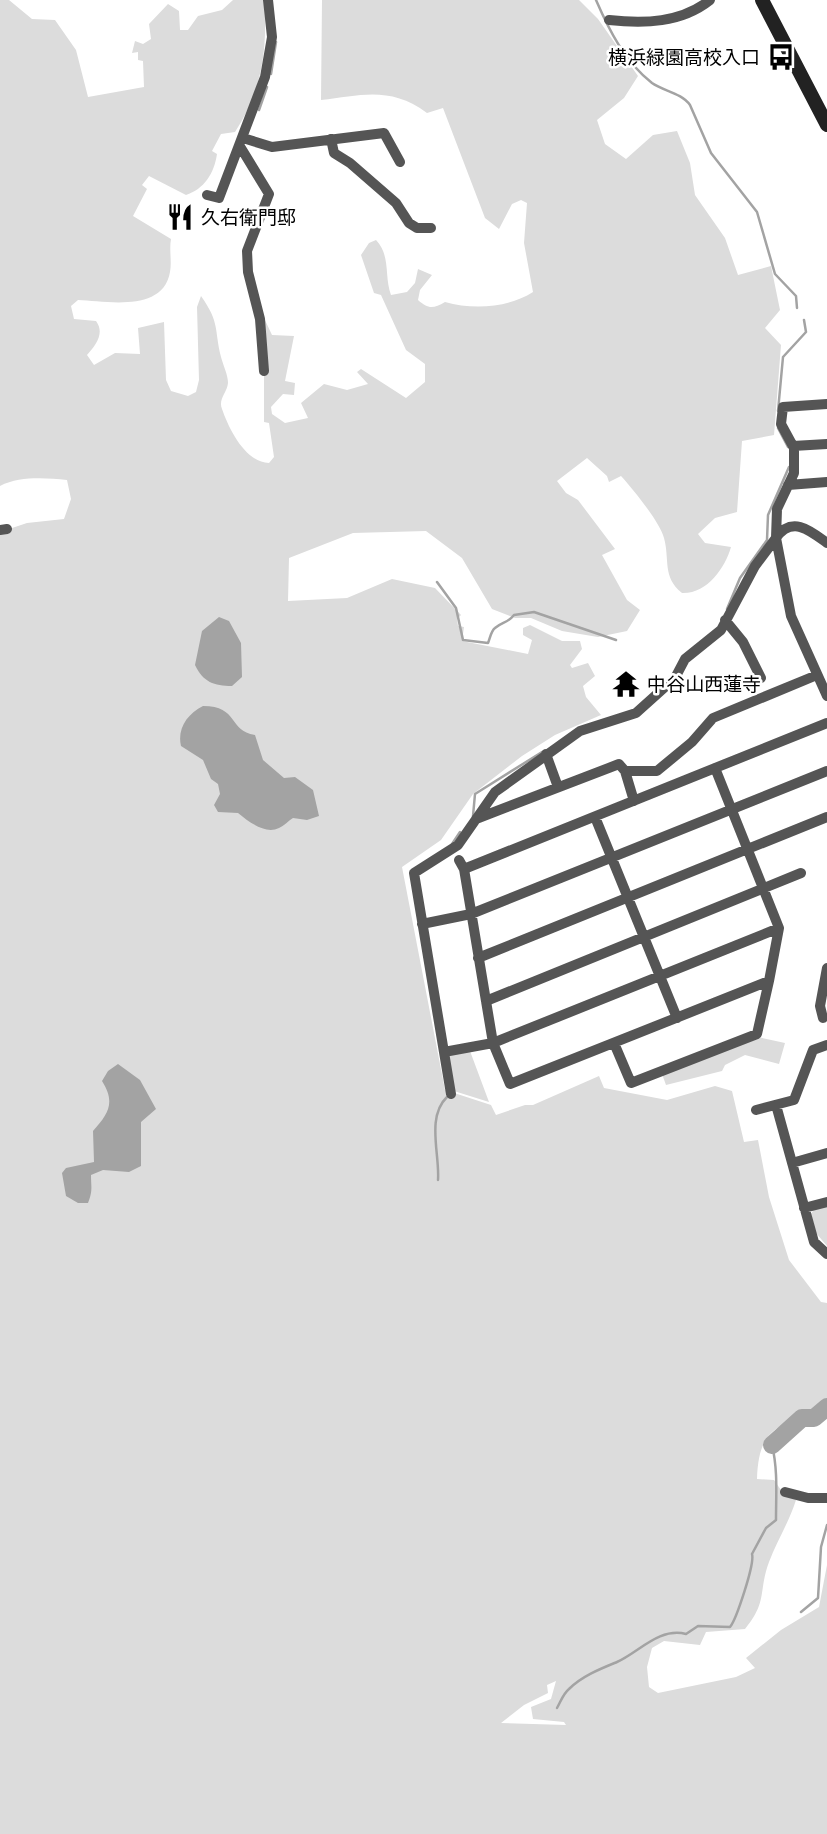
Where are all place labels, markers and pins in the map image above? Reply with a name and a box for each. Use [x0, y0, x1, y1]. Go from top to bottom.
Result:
bus stop icon: 横浜緑園高校入口 [766, 42, 796, 72]
place label: 横浜緑園高校入口 [608, 46, 760, 69]
restaurant icon: 久右衛門邸 [165, 202, 195, 232]
place label: 久右衛門邸 [201, 206, 296, 229]
temple icon: 中谷山西蓮寺 [611, 669, 641, 699]
place label: 中谷山西蓮寺 [647, 673, 761, 696]

